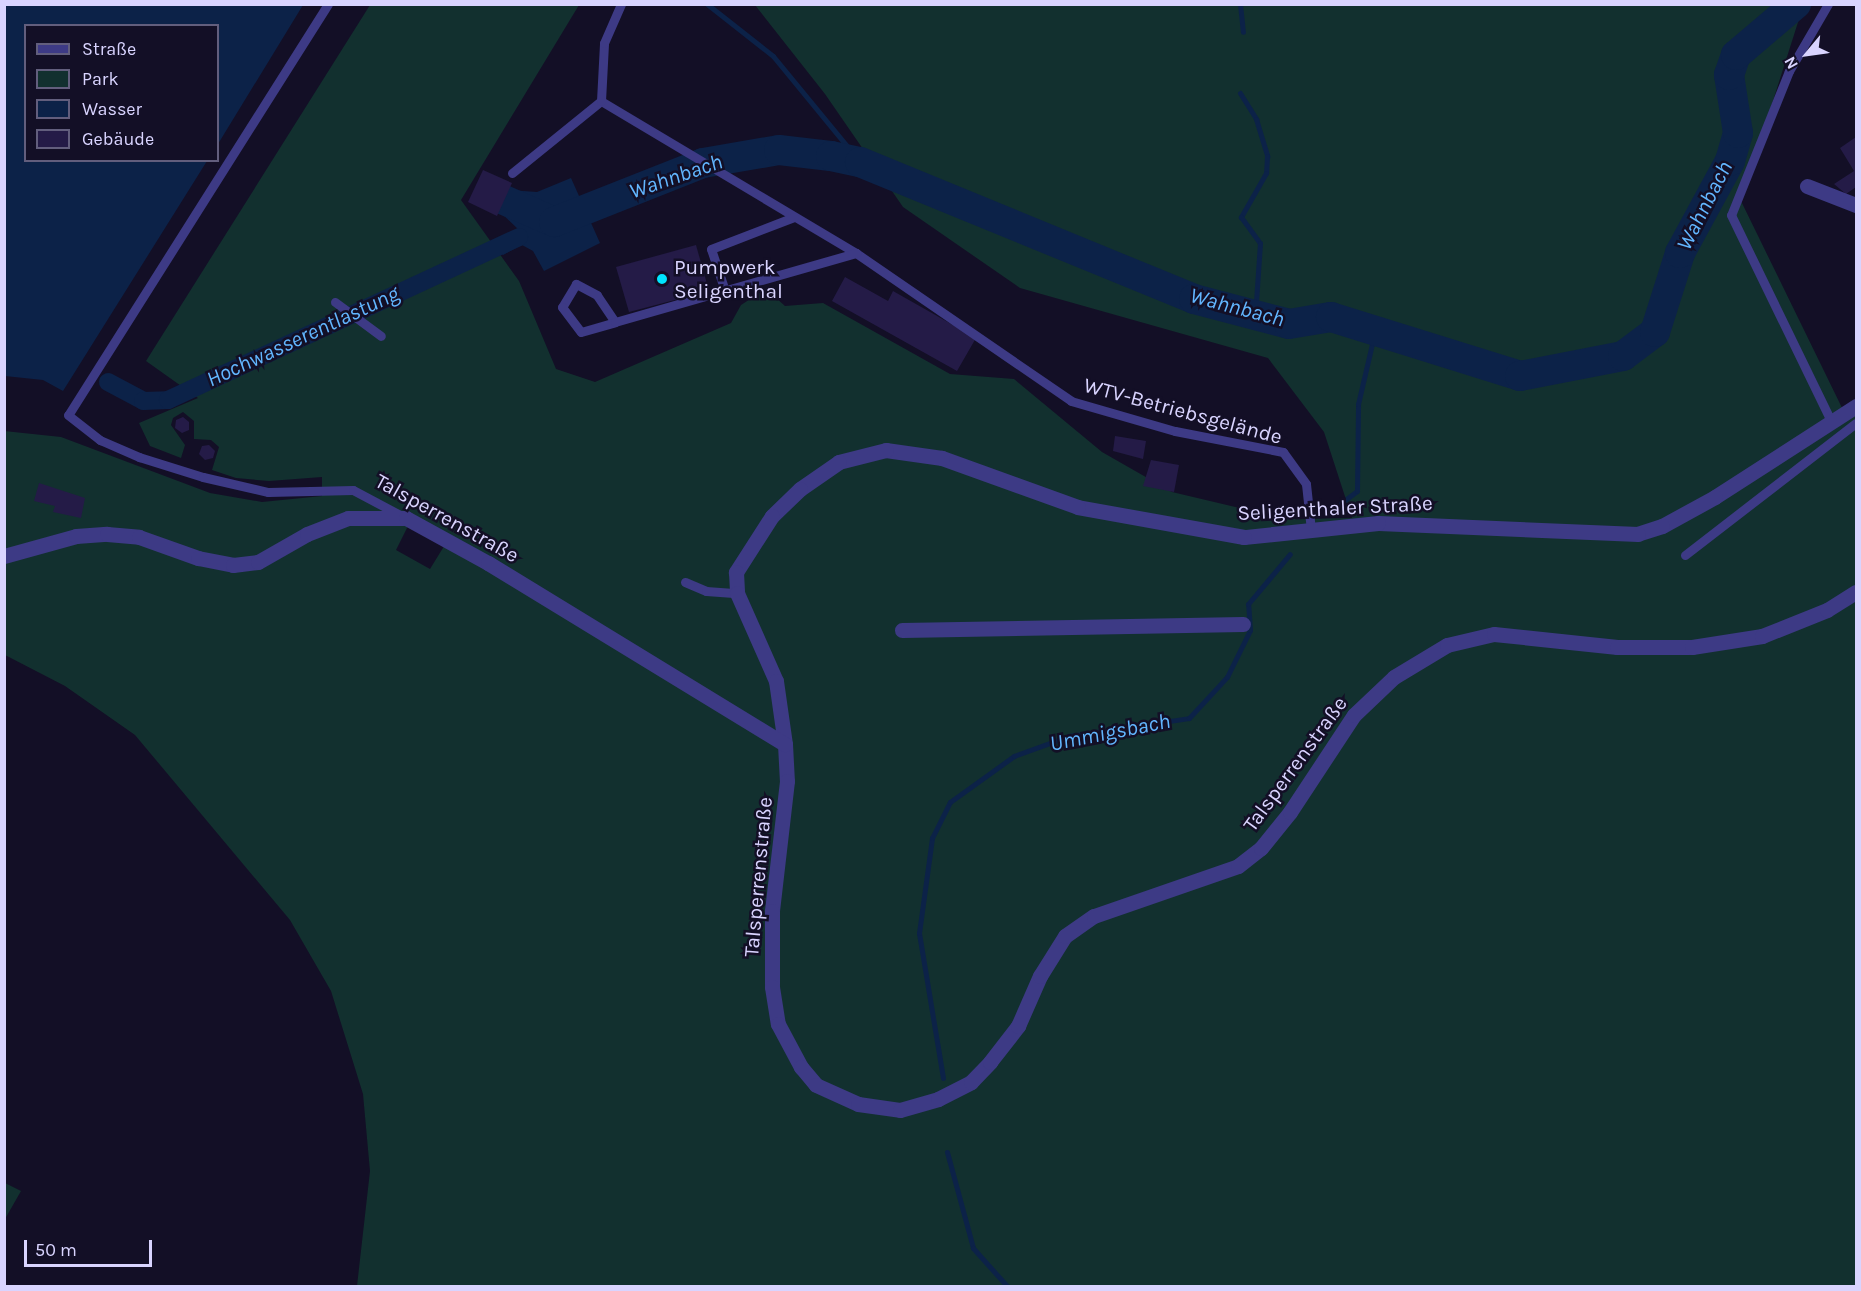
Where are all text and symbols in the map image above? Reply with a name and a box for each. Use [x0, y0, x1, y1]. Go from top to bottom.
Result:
legend [24, 24, 219, 162]
north arrow [1777, 24, 1837, 84]
text: Straße [82, 38, 136, 60]
text: N [1780, 53, 1802, 73]
text: Park [82, 68, 119, 90]
text: Wasser [82, 98, 142, 120]
text: Gebäude [82, 128, 154, 150]
water label: Wahnbach [626, 149, 726, 205]
water label: Wahnbach [1671, 157, 1739, 255]
place label: Pumpwerk Seligenthal [674, 254, 783, 304]
marker: Pumpwerk Seligenthal [655, 272, 669, 286]
water label: Hochwasserentlastung [203, 281, 403, 393]
water label: Wahnbach [1187, 283, 1287, 333]
street label: WTV-Betriebsgelände [1081, 372, 1285, 450]
street label: Talsperrenstraße [371, 468, 523, 568]
street label: Seligenthaler Straße [1237, 490, 1433, 526]
street label: Talsperrenstraße [1238, 692, 1352, 836]
water label: Ummigsbach [1047, 708, 1173, 758]
street label: Talsperrenstraße [738, 796, 778, 958]
scale bar [27, 1228, 154, 1266]
text: 50 m [35, 1239, 77, 1261]

